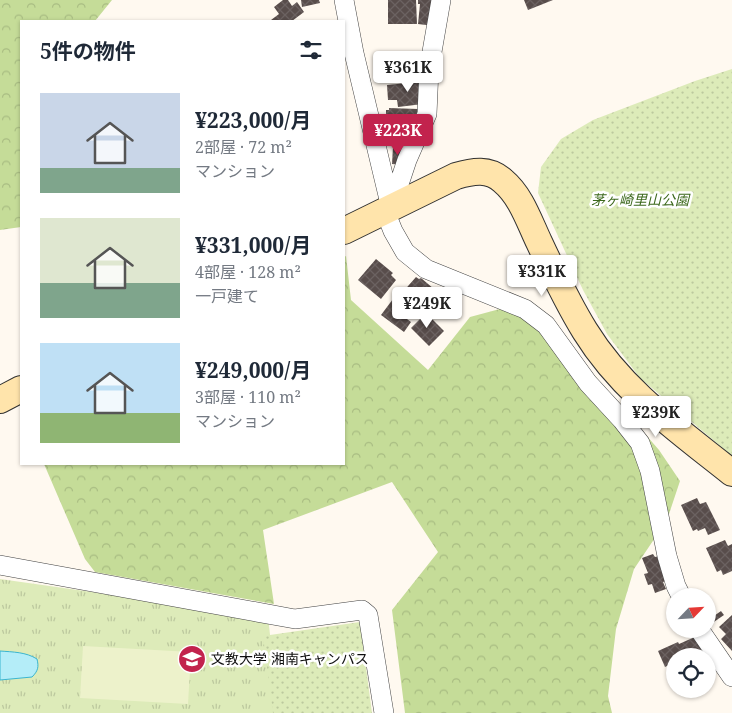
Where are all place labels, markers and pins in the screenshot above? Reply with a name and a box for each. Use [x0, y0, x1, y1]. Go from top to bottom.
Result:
pin: ¥361K [373, 51, 443, 93]
pin: ¥223K [363, 114, 433, 156]
pin: ¥331K [507, 254, 577, 297]
pin: ¥249K [392, 286, 462, 329]
pin: ¥239K [621, 396, 691, 438]
school or university icon: 文教大学 湘南キャンパス [177, 644, 207, 674]
place label: 文教大学 湘南キャンパス [211, 649, 369, 668]

